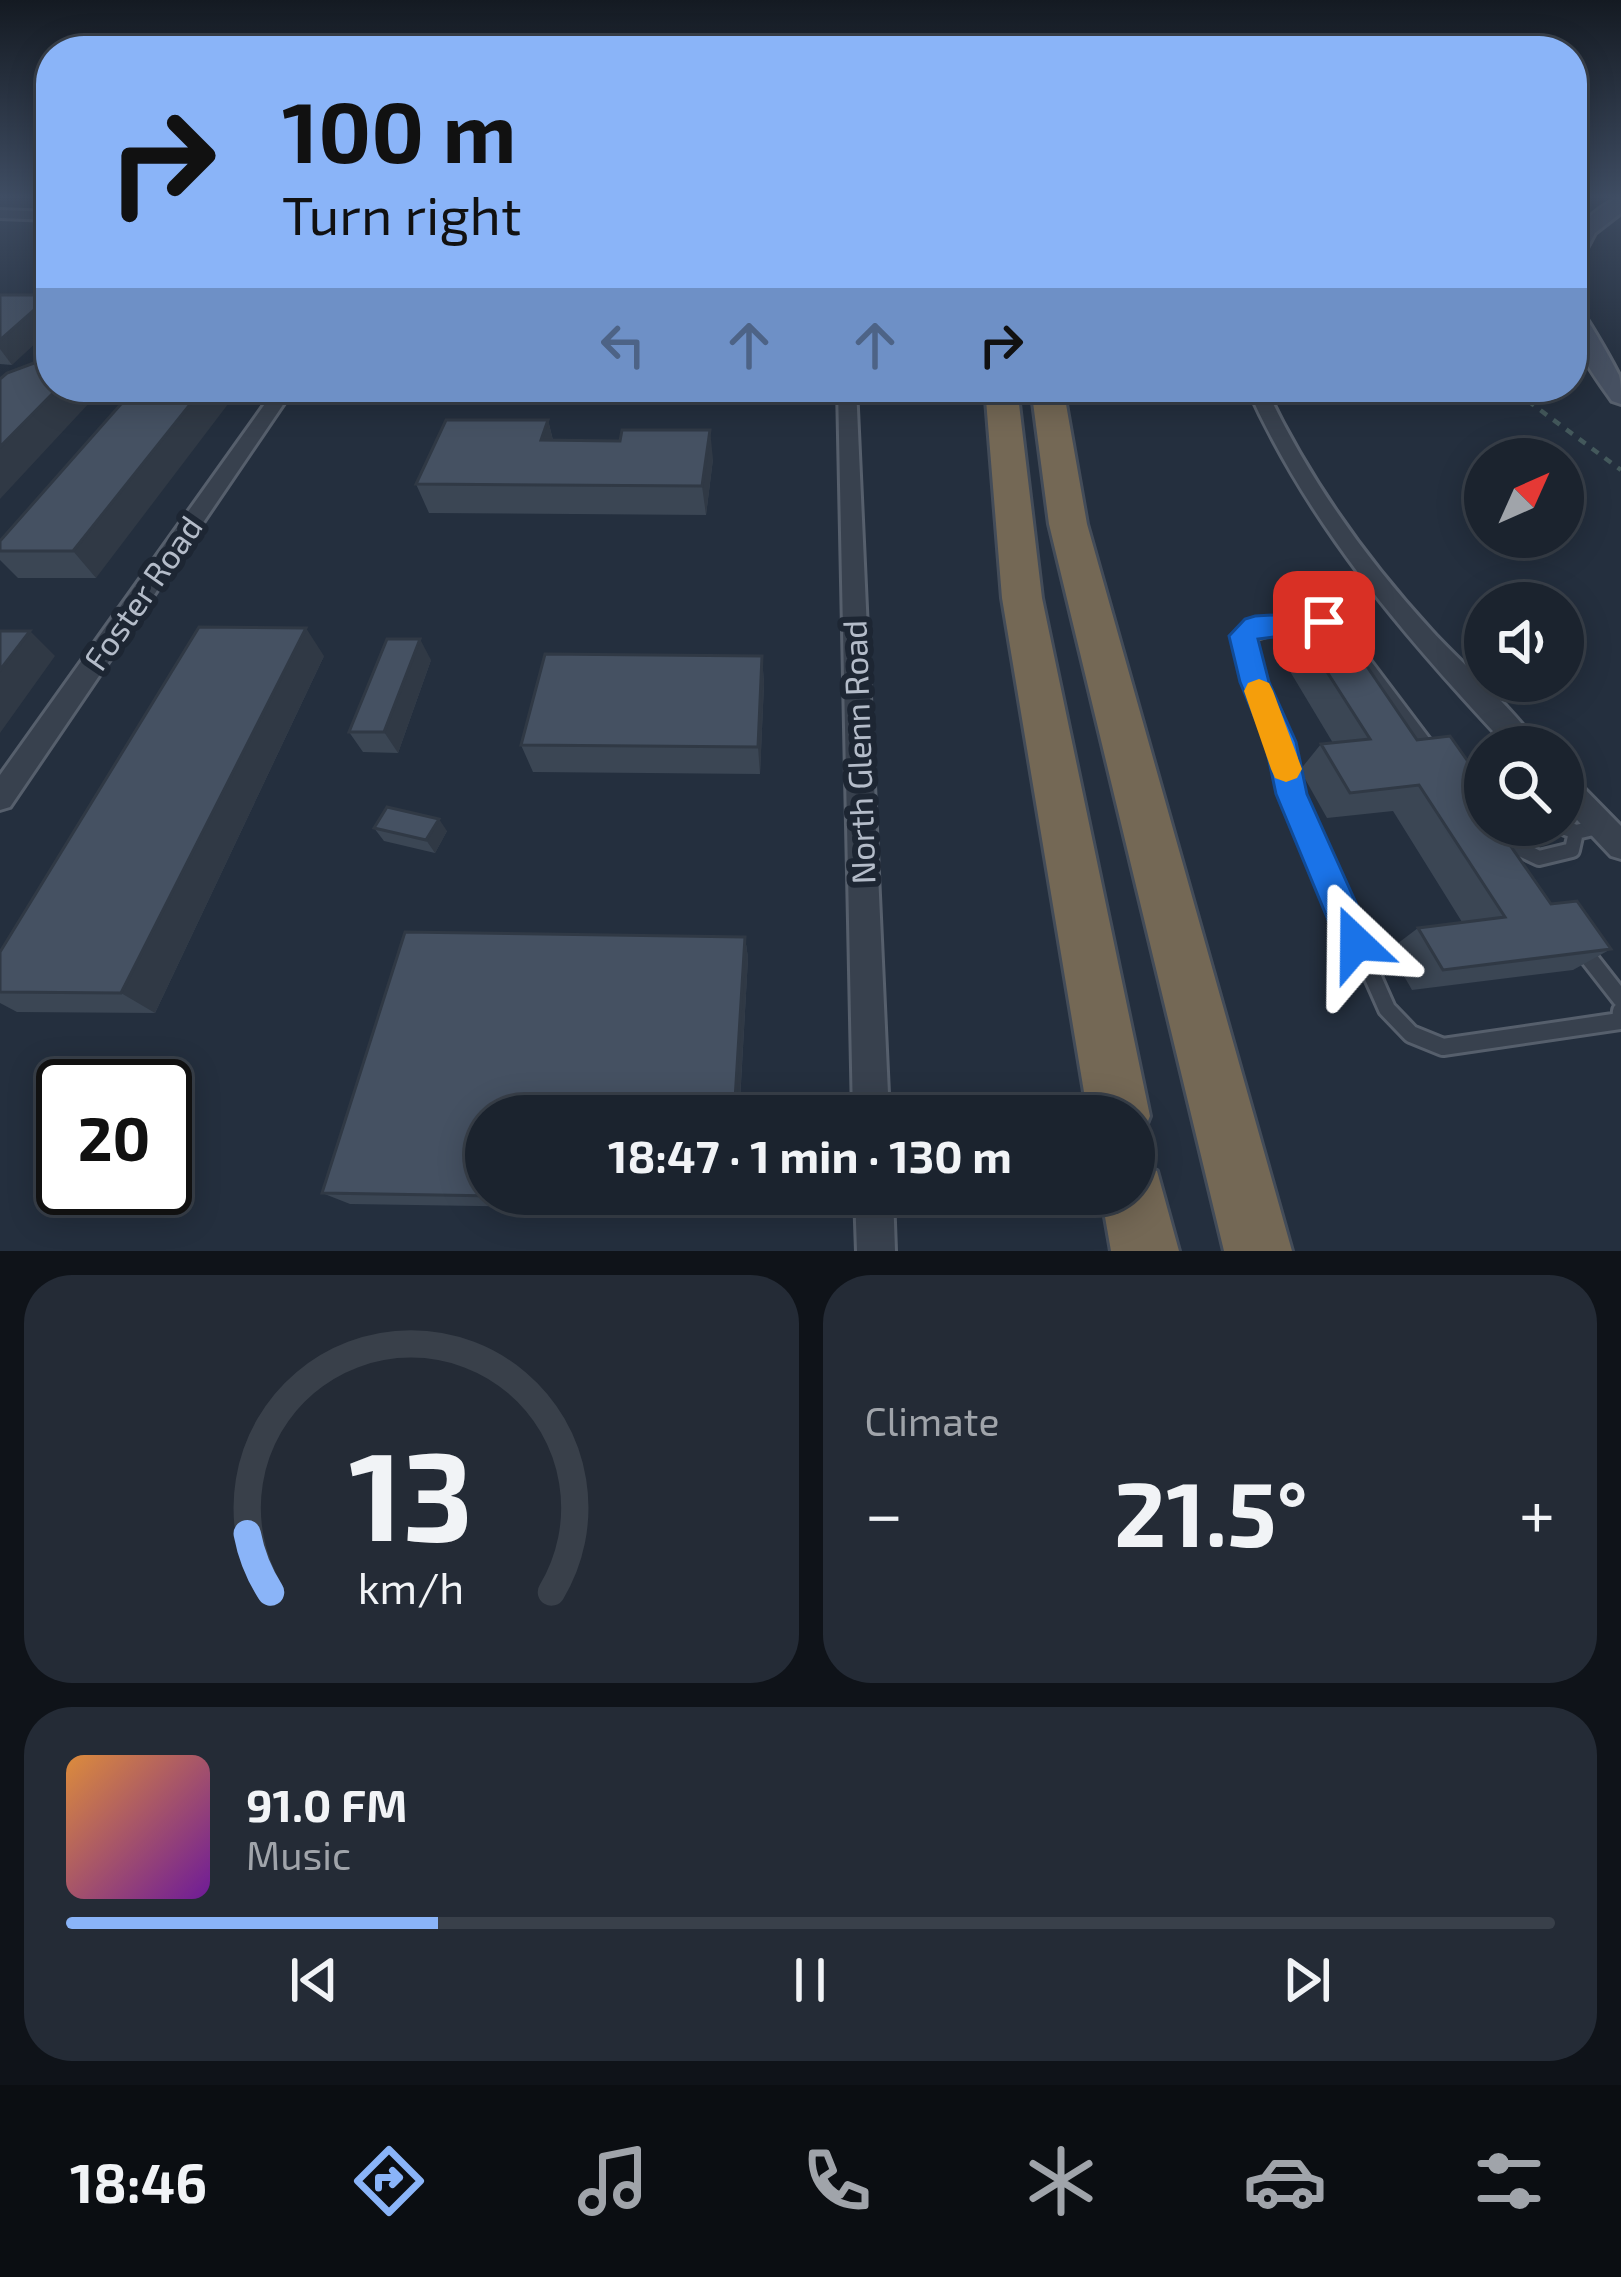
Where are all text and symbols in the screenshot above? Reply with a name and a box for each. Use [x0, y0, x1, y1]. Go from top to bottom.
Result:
text: 100 m [282, 79, 516, 180]
icon: right [84, 84, 240, 240]
text: Turn right [282, 181, 522, 246]
icon: left [590, 312, 656, 378]
icon: ahead [716, 312, 782, 378]
icon: ahead [842, 312, 908, 378]
icon: right [968, 312, 1034, 378]
north arrow [1464, 438, 1584, 558]
map controls [1464, 438, 1584, 846]
street label: Foster Road [74, 508, 210, 677]
pin [1273, 571, 1375, 673]
button: sound [1464, 582, 1584, 702]
icon: arrive [1291, 589, 1357, 655]
street label: North Glenn Road [833, 619, 883, 885]
button: search [1464, 726, 1584, 846]
position arrow [1293, 880, 1419, 1006]
speed limit sign: 20 [36, 1059, 192, 1215]
text: 18:47 · 1 min · 130 m [608, 1128, 1012, 1182]
text: Climate [865, 1397, 999, 1444]
text: 13 [349, 1416, 474, 1566]
text: 21.5° [1114, 1457, 1308, 1565]
text: − [865, 1472, 903, 1551]
text: + [1519, 1472, 1555, 1551]
text: km/h [358, 1561, 464, 1613]
text: 91.0 FM [246, 1777, 407, 1831]
text: Music [246, 1831, 351, 1878]
icon: previous [281, 1947, 347, 2013]
icon: pause [777, 1947, 843, 2013]
icon: next [1274, 1947, 1340, 2013]
icon: directions [347, 2139, 431, 2223]
icon: music [571, 2139, 655, 2223]
icon: phone [795, 2139, 879, 2223]
icon: climate [1019, 2139, 1103, 2223]
icon: car [1243, 2139, 1327, 2223]
icon: filters [1467, 2139, 1551, 2223]
text: 18:46 [70, 2149, 207, 2214]

